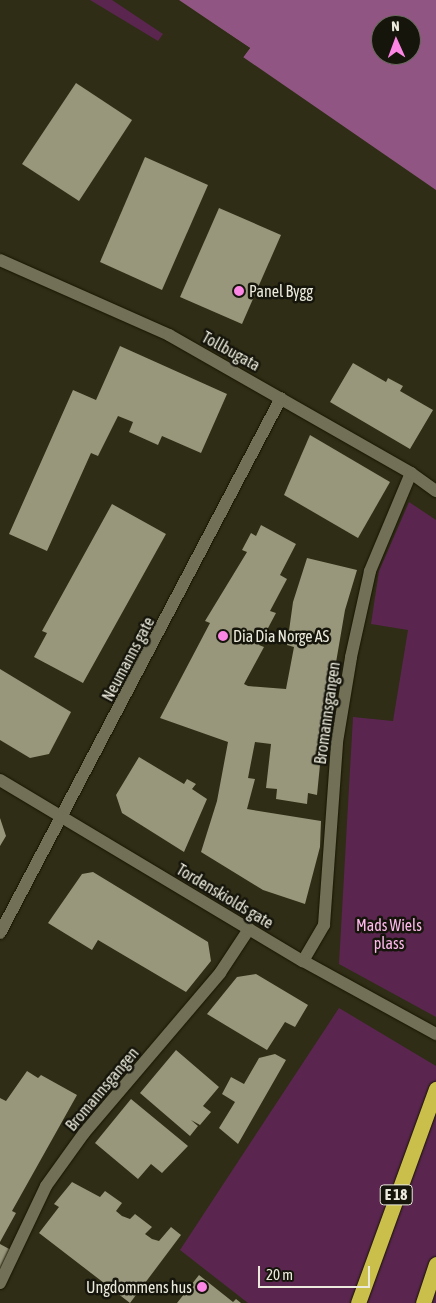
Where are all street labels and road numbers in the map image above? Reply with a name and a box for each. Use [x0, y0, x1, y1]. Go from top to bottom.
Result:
street label: Tollbugata [199, 327, 263, 375]
street label: Neumanns gate [98, 614, 158, 704]
street label: Bromannsgangen [310, 661, 344, 765]
street label: Tordenskiolds gate [173, 860, 277, 932]
street label: Bromannsgangen [61, 1043, 143, 1135]
road number: E 18 [378, 1182, 414, 1208]

